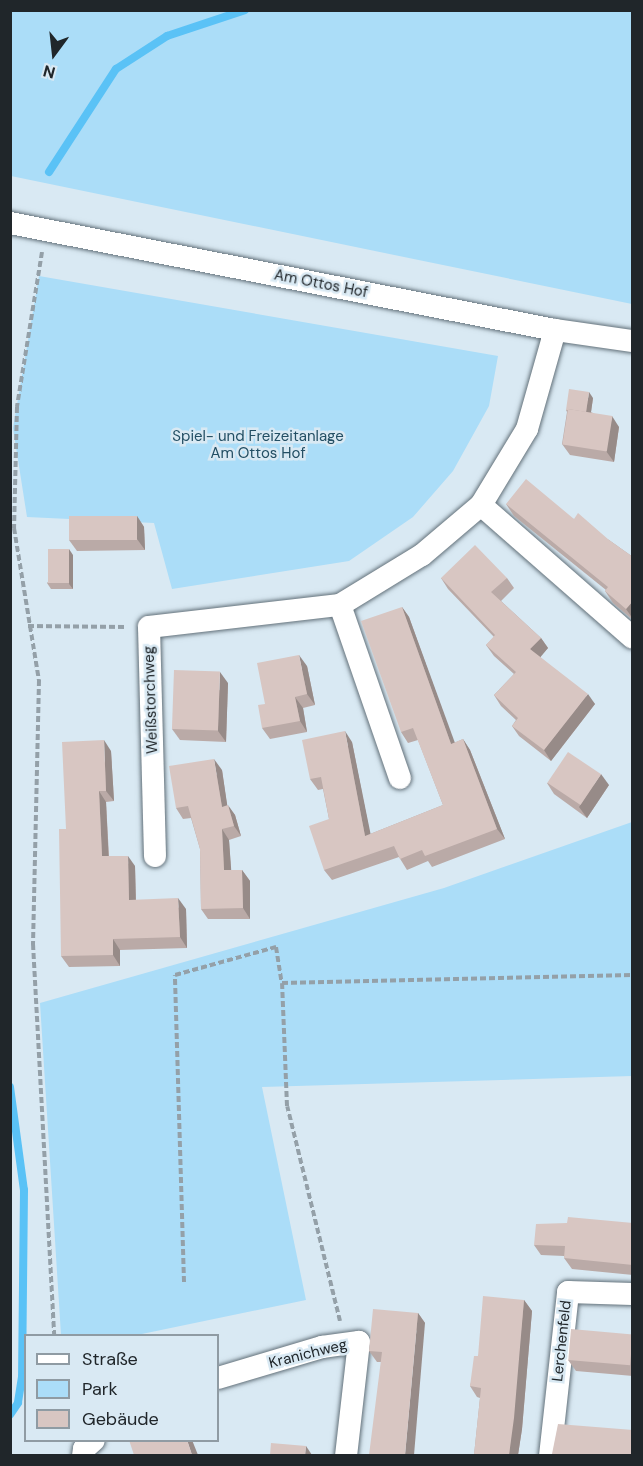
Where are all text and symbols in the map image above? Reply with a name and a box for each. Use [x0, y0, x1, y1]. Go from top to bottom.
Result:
north arrow [24, 24, 84, 84]
text: N [41, 60, 58, 84]
street label: Am Ottos Hof [273, 266, 369, 302]
park label: Spiel- und Freizeitanlage Am Ottos Hof [172, 427, 344, 462]
street label: Weißstorchweg [140, 646, 162, 754]
street label: Lerchenfeld [549, 1299, 575, 1383]
legend [24, 1334, 219, 1442]
street label: Kranichweg [267, 1336, 349, 1372]
text: Straße [82, 1347, 138, 1371]
text: Park [82, 1377, 118, 1401]
text: Gebäude [82, 1407, 159, 1431]

